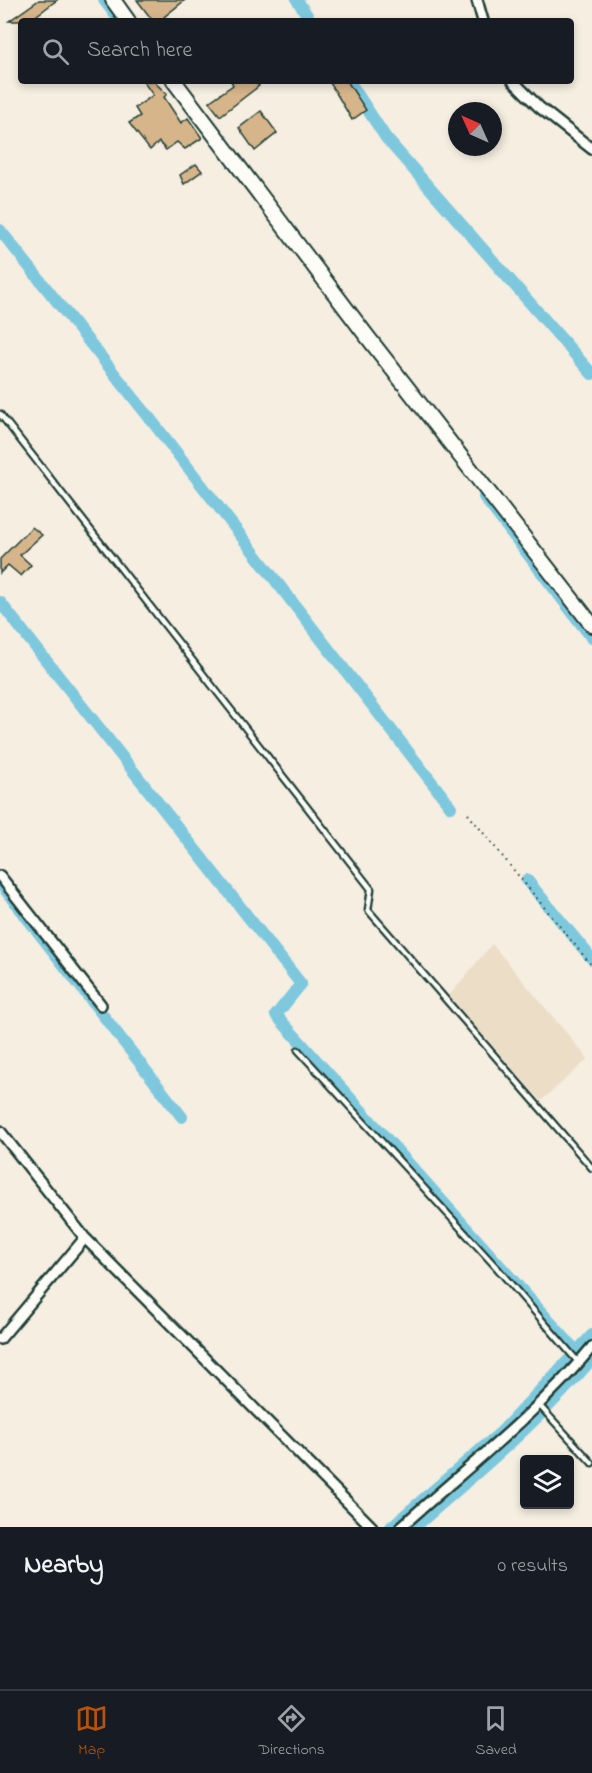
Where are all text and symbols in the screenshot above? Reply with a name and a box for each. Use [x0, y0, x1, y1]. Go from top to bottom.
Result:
search box [18, 18, 574, 84]
icon: search [39, 35, 72, 68]
text: Search here [87, 35, 192, 67]
north arrow [448, 102, 502, 156]
map controls [520, 1455, 574, 1509]
button: layers [520, 1455, 574, 1509]
text: Nearby [24, 1547, 103, 1585]
text: 0 results [497, 1552, 568, 1581]
tab: Map [75, 1702, 108, 1762]
tab: Directions [258, 1702, 325, 1762]
tab: Saved [475, 1702, 517, 1762]

